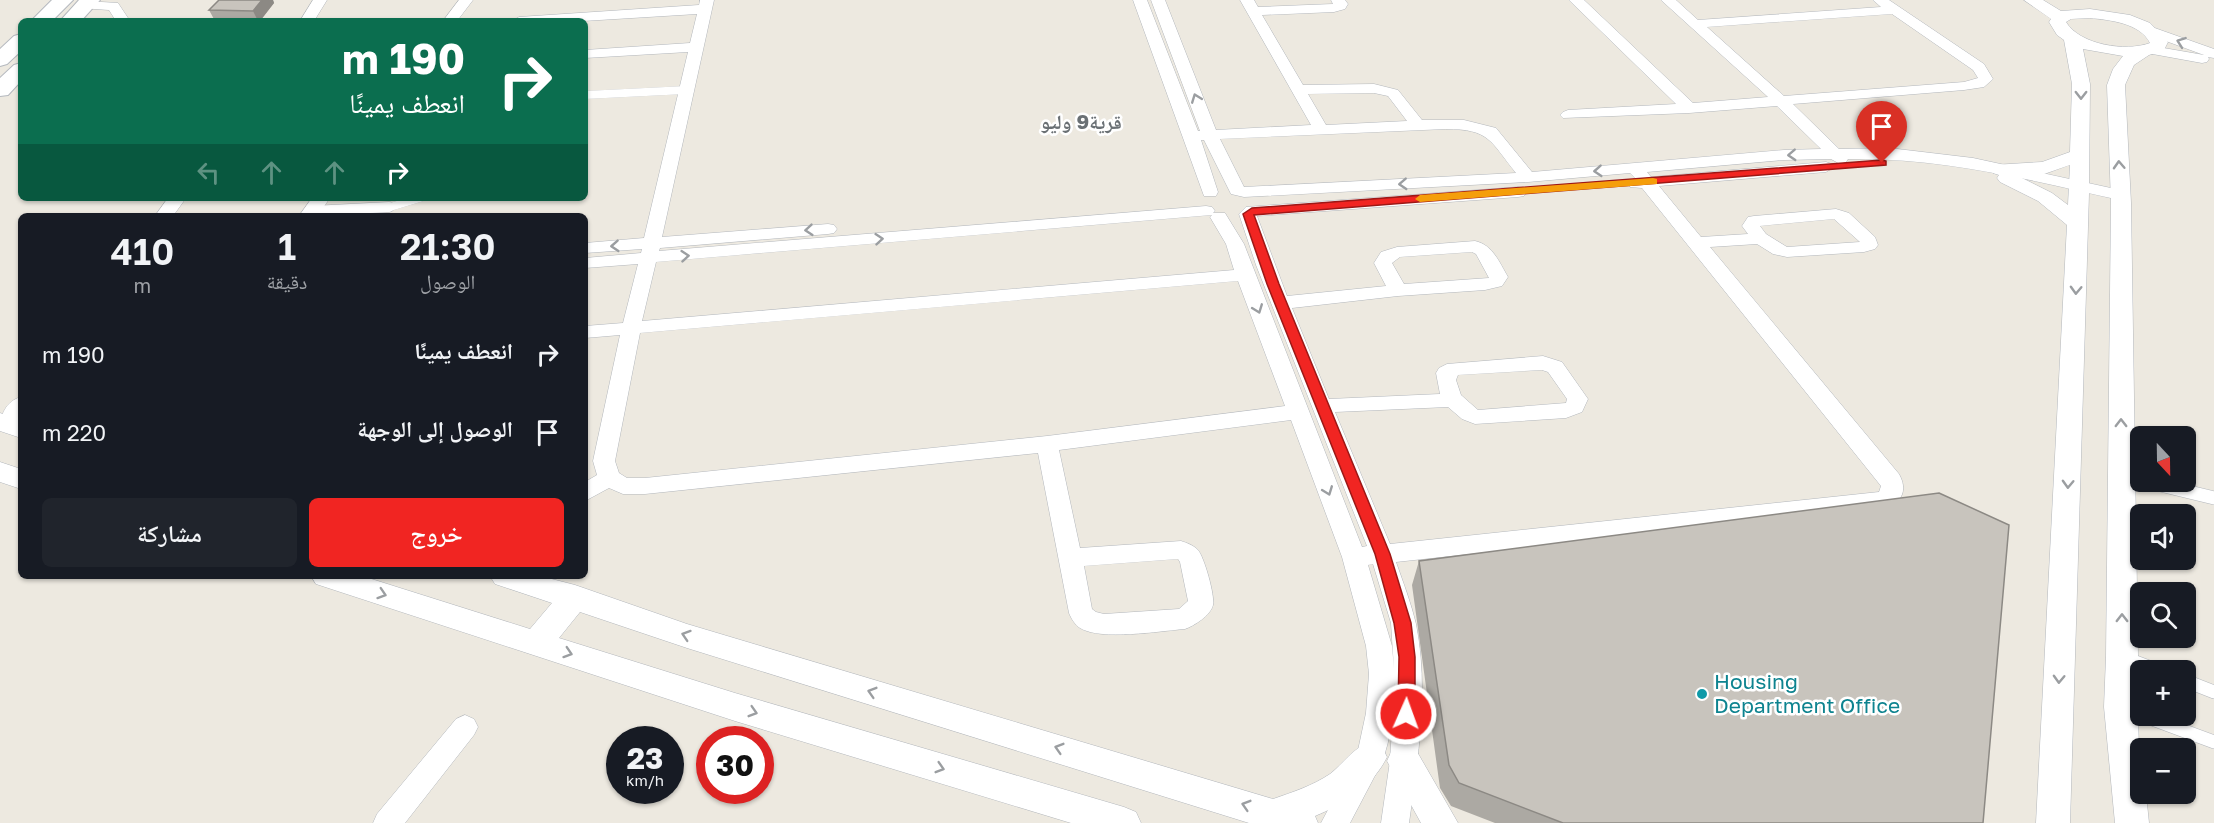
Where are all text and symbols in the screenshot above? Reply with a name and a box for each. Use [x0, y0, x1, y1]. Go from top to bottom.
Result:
text: 190 m [342, 33, 465, 83]
one-way arrow [2176, 37, 2187, 50]
icon: right [486, 42, 564, 120]
text: انعطف يمينًا [349, 87, 465, 119]
one-way arrow [2074, 90, 2087, 99]
one-way arrow [1190, 94, 1203, 104]
pin [1856, 101, 1907, 163]
district label: قرية9 وليو [1040, 109, 1122, 134]
icon: arrive [1865, 110, 1898, 143]
one-way arrow [1788, 149, 1797, 162]
icon: left [192, 156, 225, 189]
icon: ahead [255, 156, 288, 189]
icon: ahead [318, 156, 351, 189]
icon: right [381, 156, 414, 189]
one-way arrow [2113, 161, 2126, 170]
one-way arrow [1593, 165, 1602, 178]
one-way arrow [1399, 177, 1408, 190]
one-way arrow [805, 224, 814, 237]
text: 1 [278, 225, 296, 268]
text: 21:30 [400, 225, 496, 268]
text: 410 [110, 230, 174, 273]
one-way arrow [875, 233, 884, 246]
one-way arrow [610, 239, 619, 252]
one-way arrow [681, 250, 690, 263]
text: دقيقة [267, 269, 307, 293]
text: الوصول [420, 269, 475, 293]
text: m [134, 273, 151, 297]
one-way arrow [2069, 285, 2082, 294]
one-way arrow [1251, 303, 1263, 314]
text: انعطف يمينًا [414, 337, 513, 364]
icon: right [531, 338, 564, 371]
text: 190 m [42, 341, 105, 368]
text: الوصول إلى الوجهة [357, 415, 513, 442]
icon: arrive [531, 416, 564, 449]
text: 220 m [42, 419, 106, 446]
one-way arrow [2115, 419, 2127, 428]
north arrow [2130, 426, 2196, 492]
map controls [2130, 426, 2196, 804]
one-way arrow [2061, 480, 2074, 489]
one-way arrow [1321, 485, 1334, 496]
button: مشاركة [42, 498, 297, 567]
button: خروج [309, 498, 564, 567]
button: sound [2130, 504, 2196, 570]
button: search [2130, 582, 2196, 648]
one-way arrow [376, 587, 387, 599]
one-way arrow [2116, 614, 2128, 623]
one-way arrow [681, 630, 692, 642]
one-way arrow [562, 646, 573, 658]
button: + [2130, 660, 2196, 726]
place label: Housing Department Office [1714, 668, 1900, 718]
one-way arrow [2053, 675, 2066, 684]
position arrow [1374, 682, 1438, 746]
one-way arrow [867, 687, 878, 699]
marker: Housing Department Office [1695, 687, 1709, 701]
one-way arrow [747, 705, 758, 717]
speed limit sign: 30 [696, 726, 774, 804]
button: − [2130, 738, 2196, 804]
text: 23 [627, 740, 663, 776]
one-way arrow [1054, 743, 1065, 755]
one-way arrow [934, 761, 945, 773]
text: km/h [626, 771, 664, 789]
one-way arrow [1241, 800, 1251, 812]

